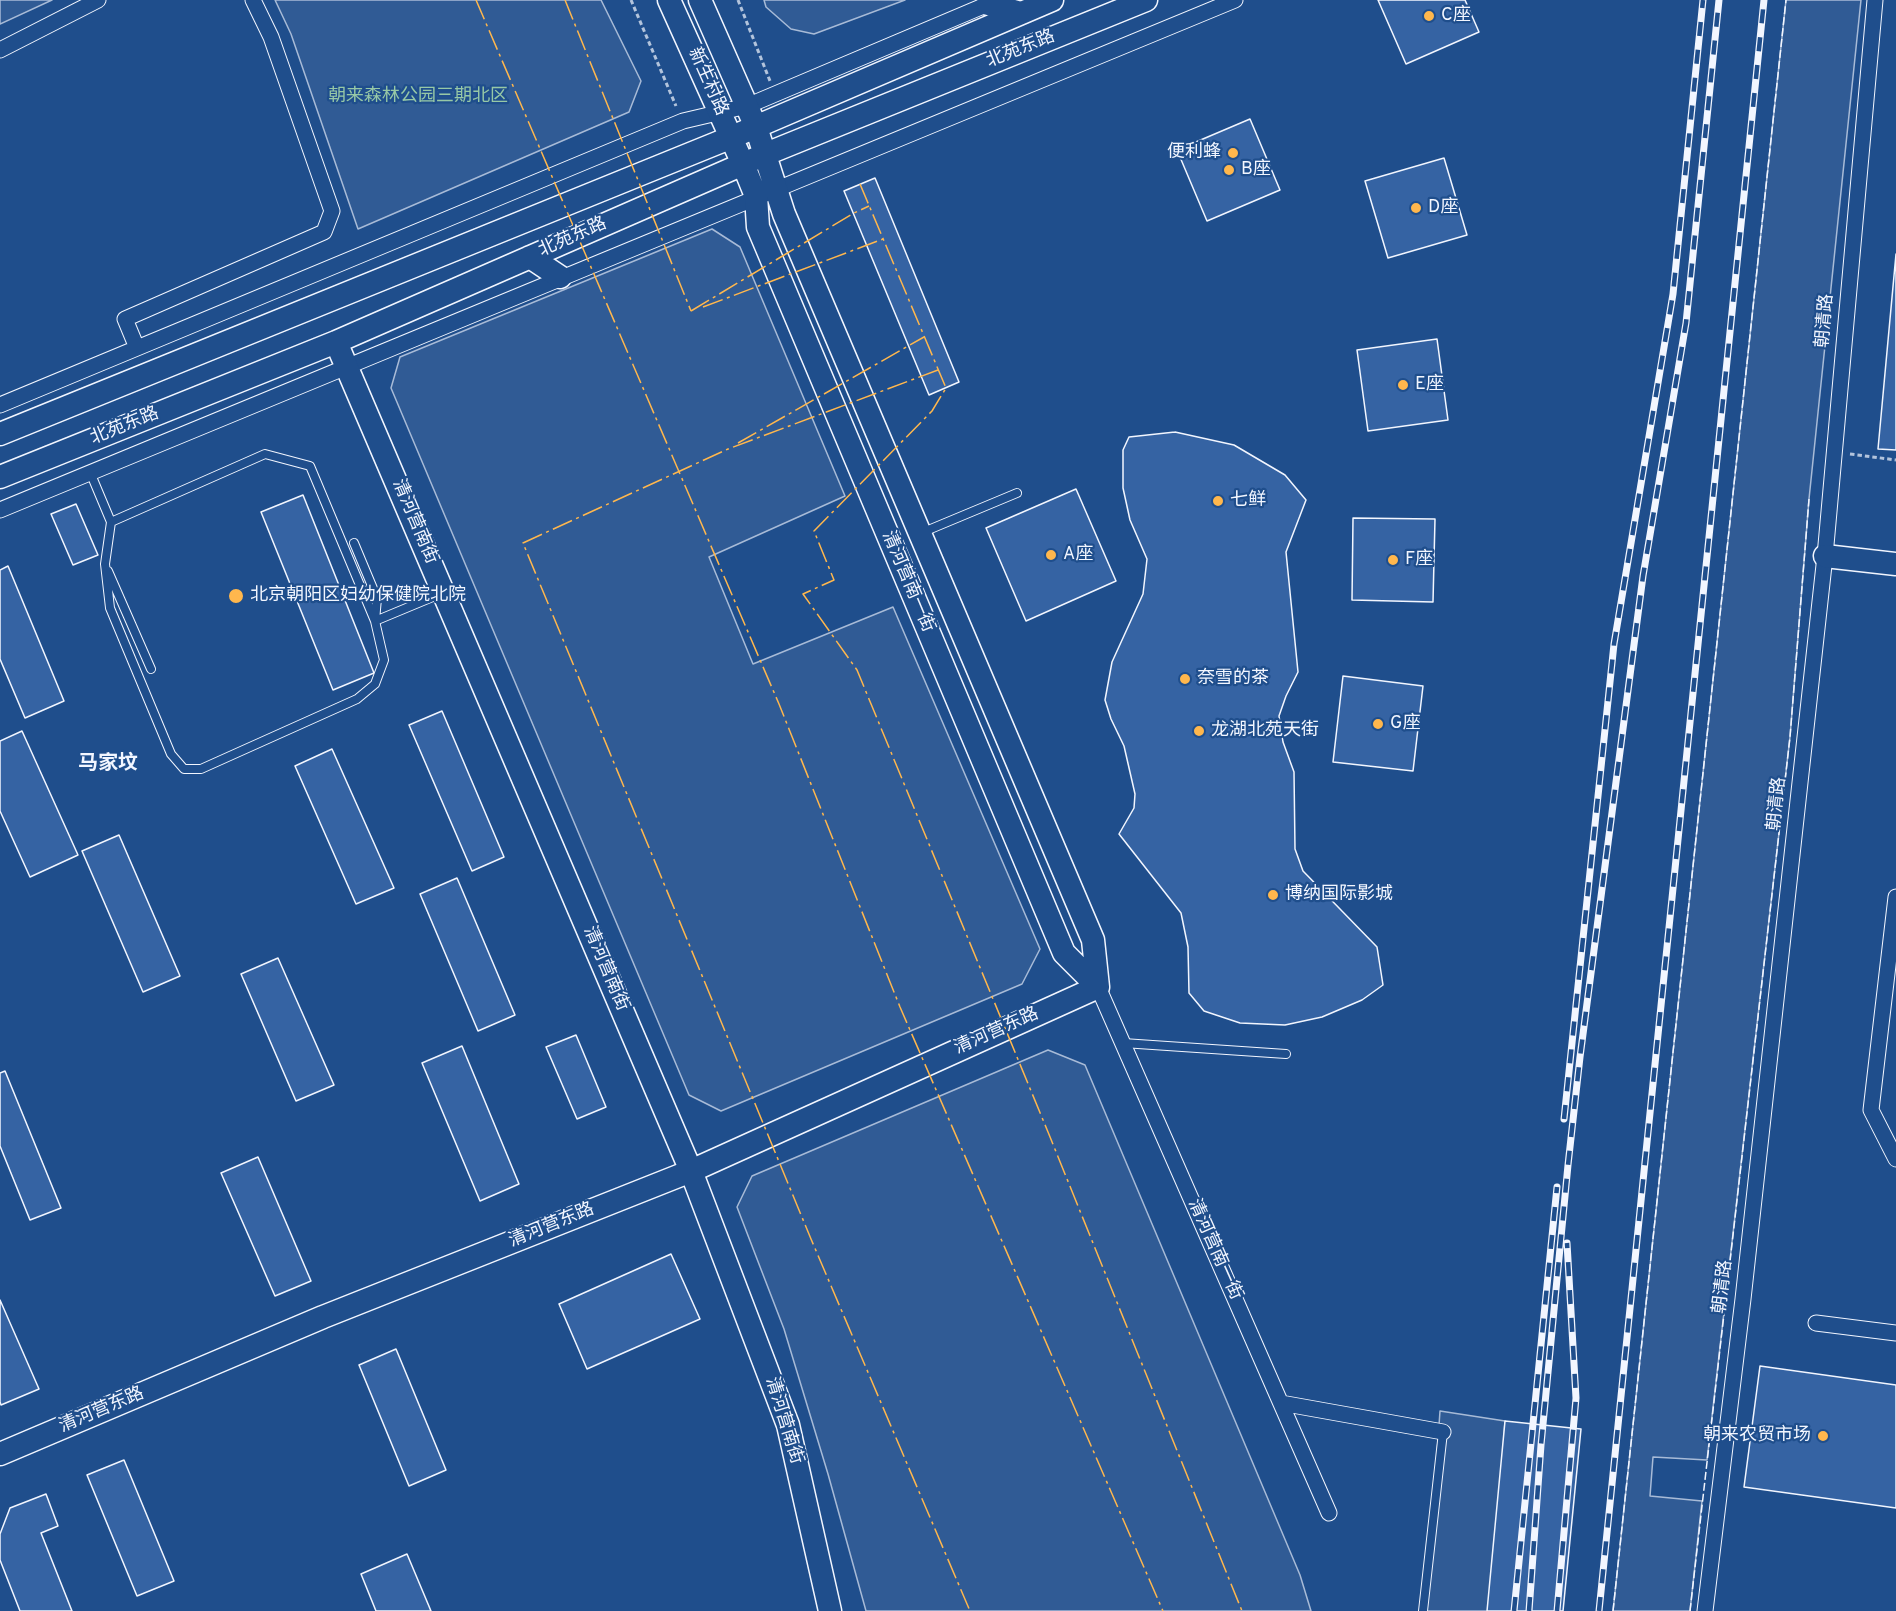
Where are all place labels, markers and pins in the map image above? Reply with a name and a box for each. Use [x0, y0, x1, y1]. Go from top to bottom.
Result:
place label: C座 [1441, 5, 1471, 27]
marker: C座 [1422, 9, 1436, 23]
place label: 便利蜂 [1167, 142, 1221, 164]
marker: 便利蜂 [1226, 146, 1240, 160]
place label: B座 [1241, 159, 1271, 181]
marker: B座 [1222, 163, 1236, 177]
place label: D座 [1428, 197, 1458, 219]
marker: D座 [1409, 201, 1423, 215]
place label: E座 [1415, 374, 1444, 396]
marker: E座 [1396, 378, 1410, 392]
place label: 七鲜 [1230, 490, 1266, 512]
marker: 七鲜 [1211, 494, 1225, 508]
place label: A座 [1063, 544, 1093, 566]
marker: A座 [1044, 548, 1058, 562]
place label: F座 [1405, 549, 1433, 571]
marker: F座 [1386, 553, 1400, 567]
place label: 北京朝阳区妇幼保健院北院 [250, 585, 466, 607]
marker: 北京朝阳区妇幼保健院北院 [227, 587, 245, 605]
place label: 奈雪的茶 [1197, 668, 1269, 690]
marker: 奈雪的茶 [1178, 672, 1192, 686]
place label: G座 [1390, 713, 1420, 735]
marker: G座 [1371, 717, 1385, 731]
place label: 龙湖北苑天街 [1211, 720, 1319, 742]
marker: 龙湖北苑天街 [1192, 724, 1206, 738]
place label: 博纳国际影城 [1285, 884, 1393, 906]
marker: 博纳国际影城 [1266, 888, 1280, 902]
place label: 朝来农贸市场 [1703, 1425, 1811, 1447]
marker: 朝来农贸市场 [1816, 1429, 1830, 1443]

